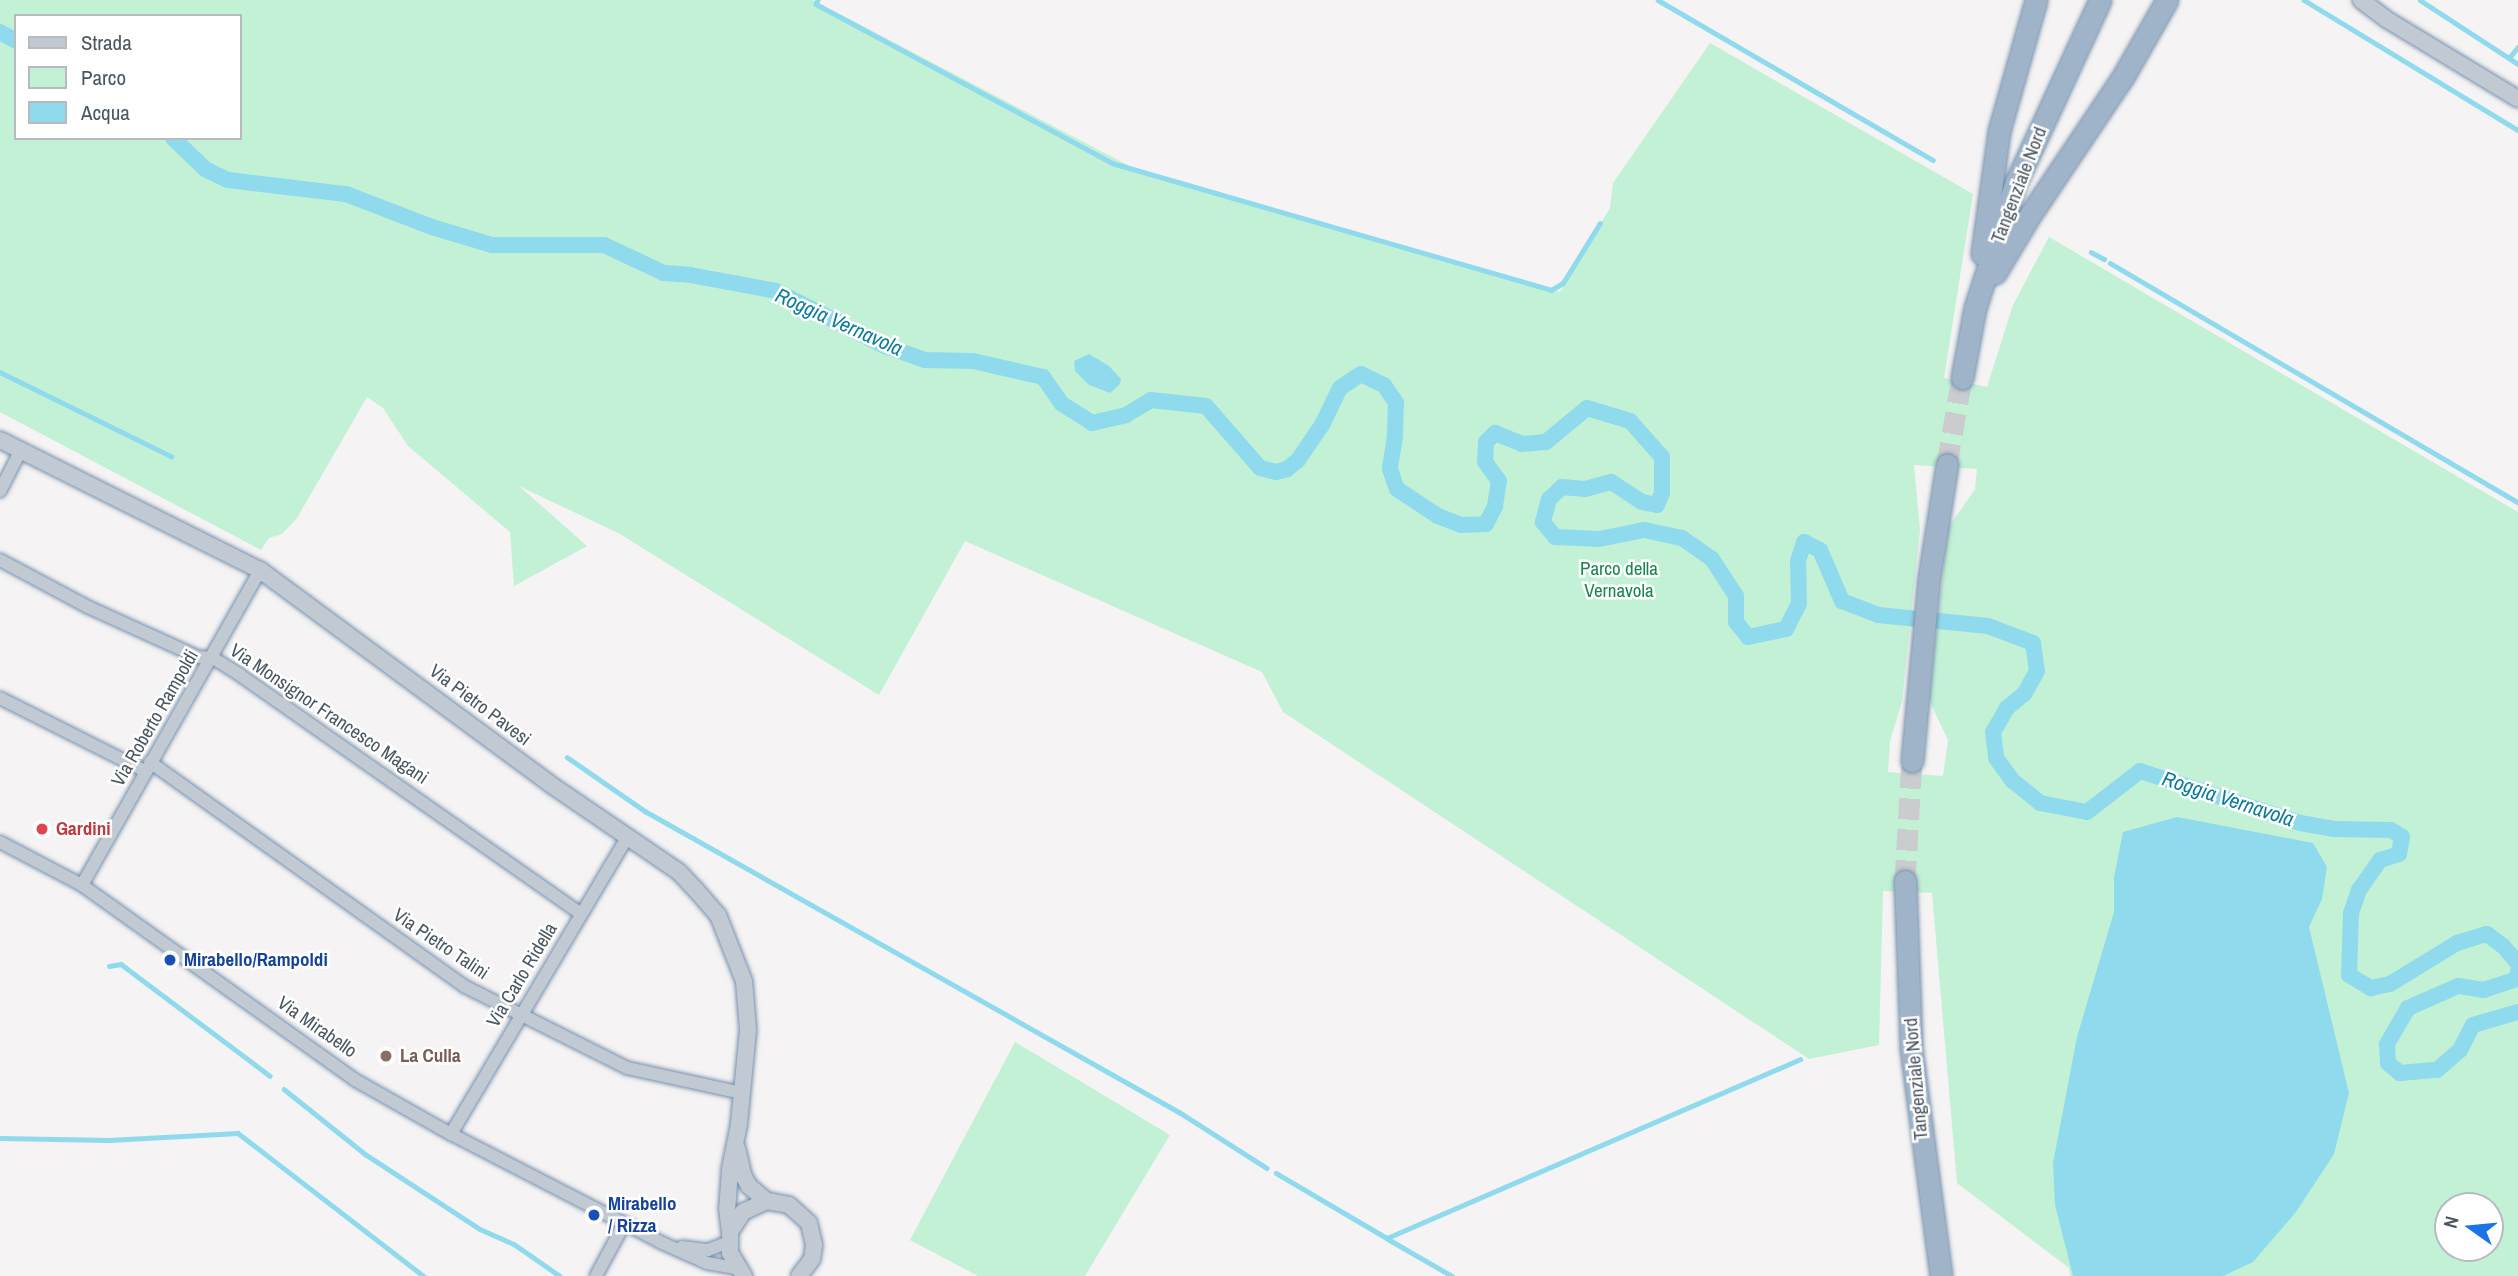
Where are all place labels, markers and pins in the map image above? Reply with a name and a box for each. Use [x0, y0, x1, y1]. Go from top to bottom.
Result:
place label: Gardini [56, 818, 111, 840]
marker: Gardini [34, 821, 50, 837]
place label: Mirabello/Rampoldi [184, 949, 328, 971]
marker: Mirabello/Rampoldi [162, 952, 178, 968]
place label: La Culla [400, 1045, 461, 1067]
marker: La Culla [378, 1048, 394, 1064]
place label: Mirabello / Rizza [608, 1193, 676, 1237]
marker: Mirabello / Rizza [586, 1207, 602, 1223]

